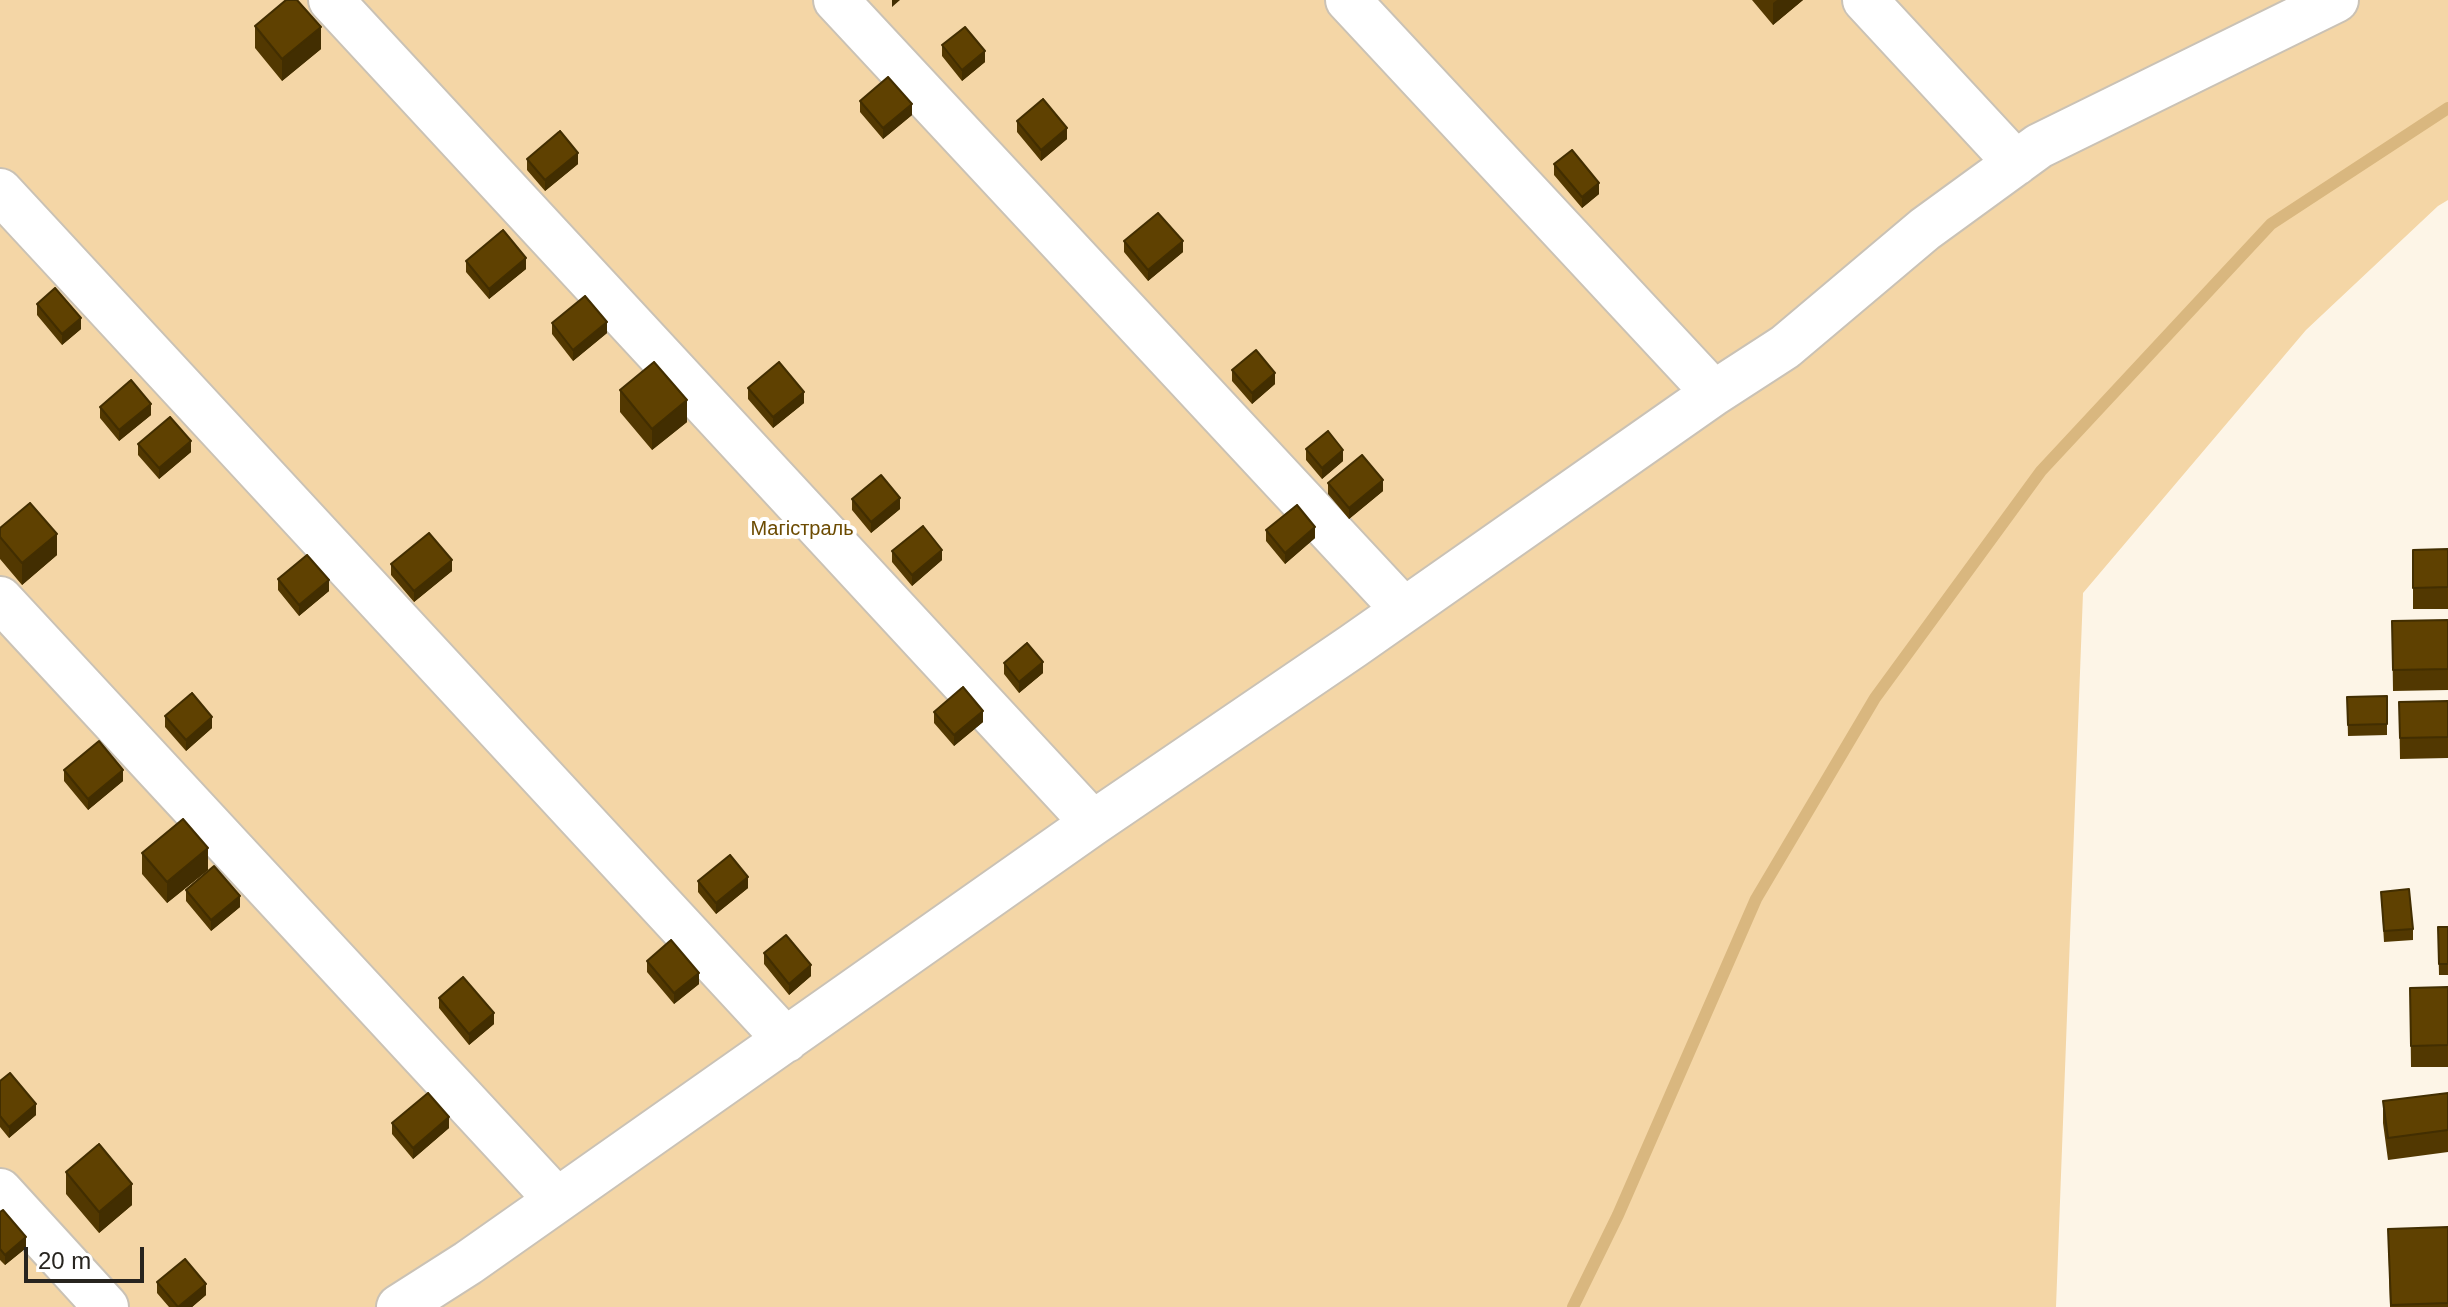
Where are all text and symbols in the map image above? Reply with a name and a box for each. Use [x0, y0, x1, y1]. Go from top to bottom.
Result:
park label: Магістраль [750, 517, 854, 541]
scale bar [28, 1231, 148, 1281]
text: 20 m [38, 1247, 91, 1274]

